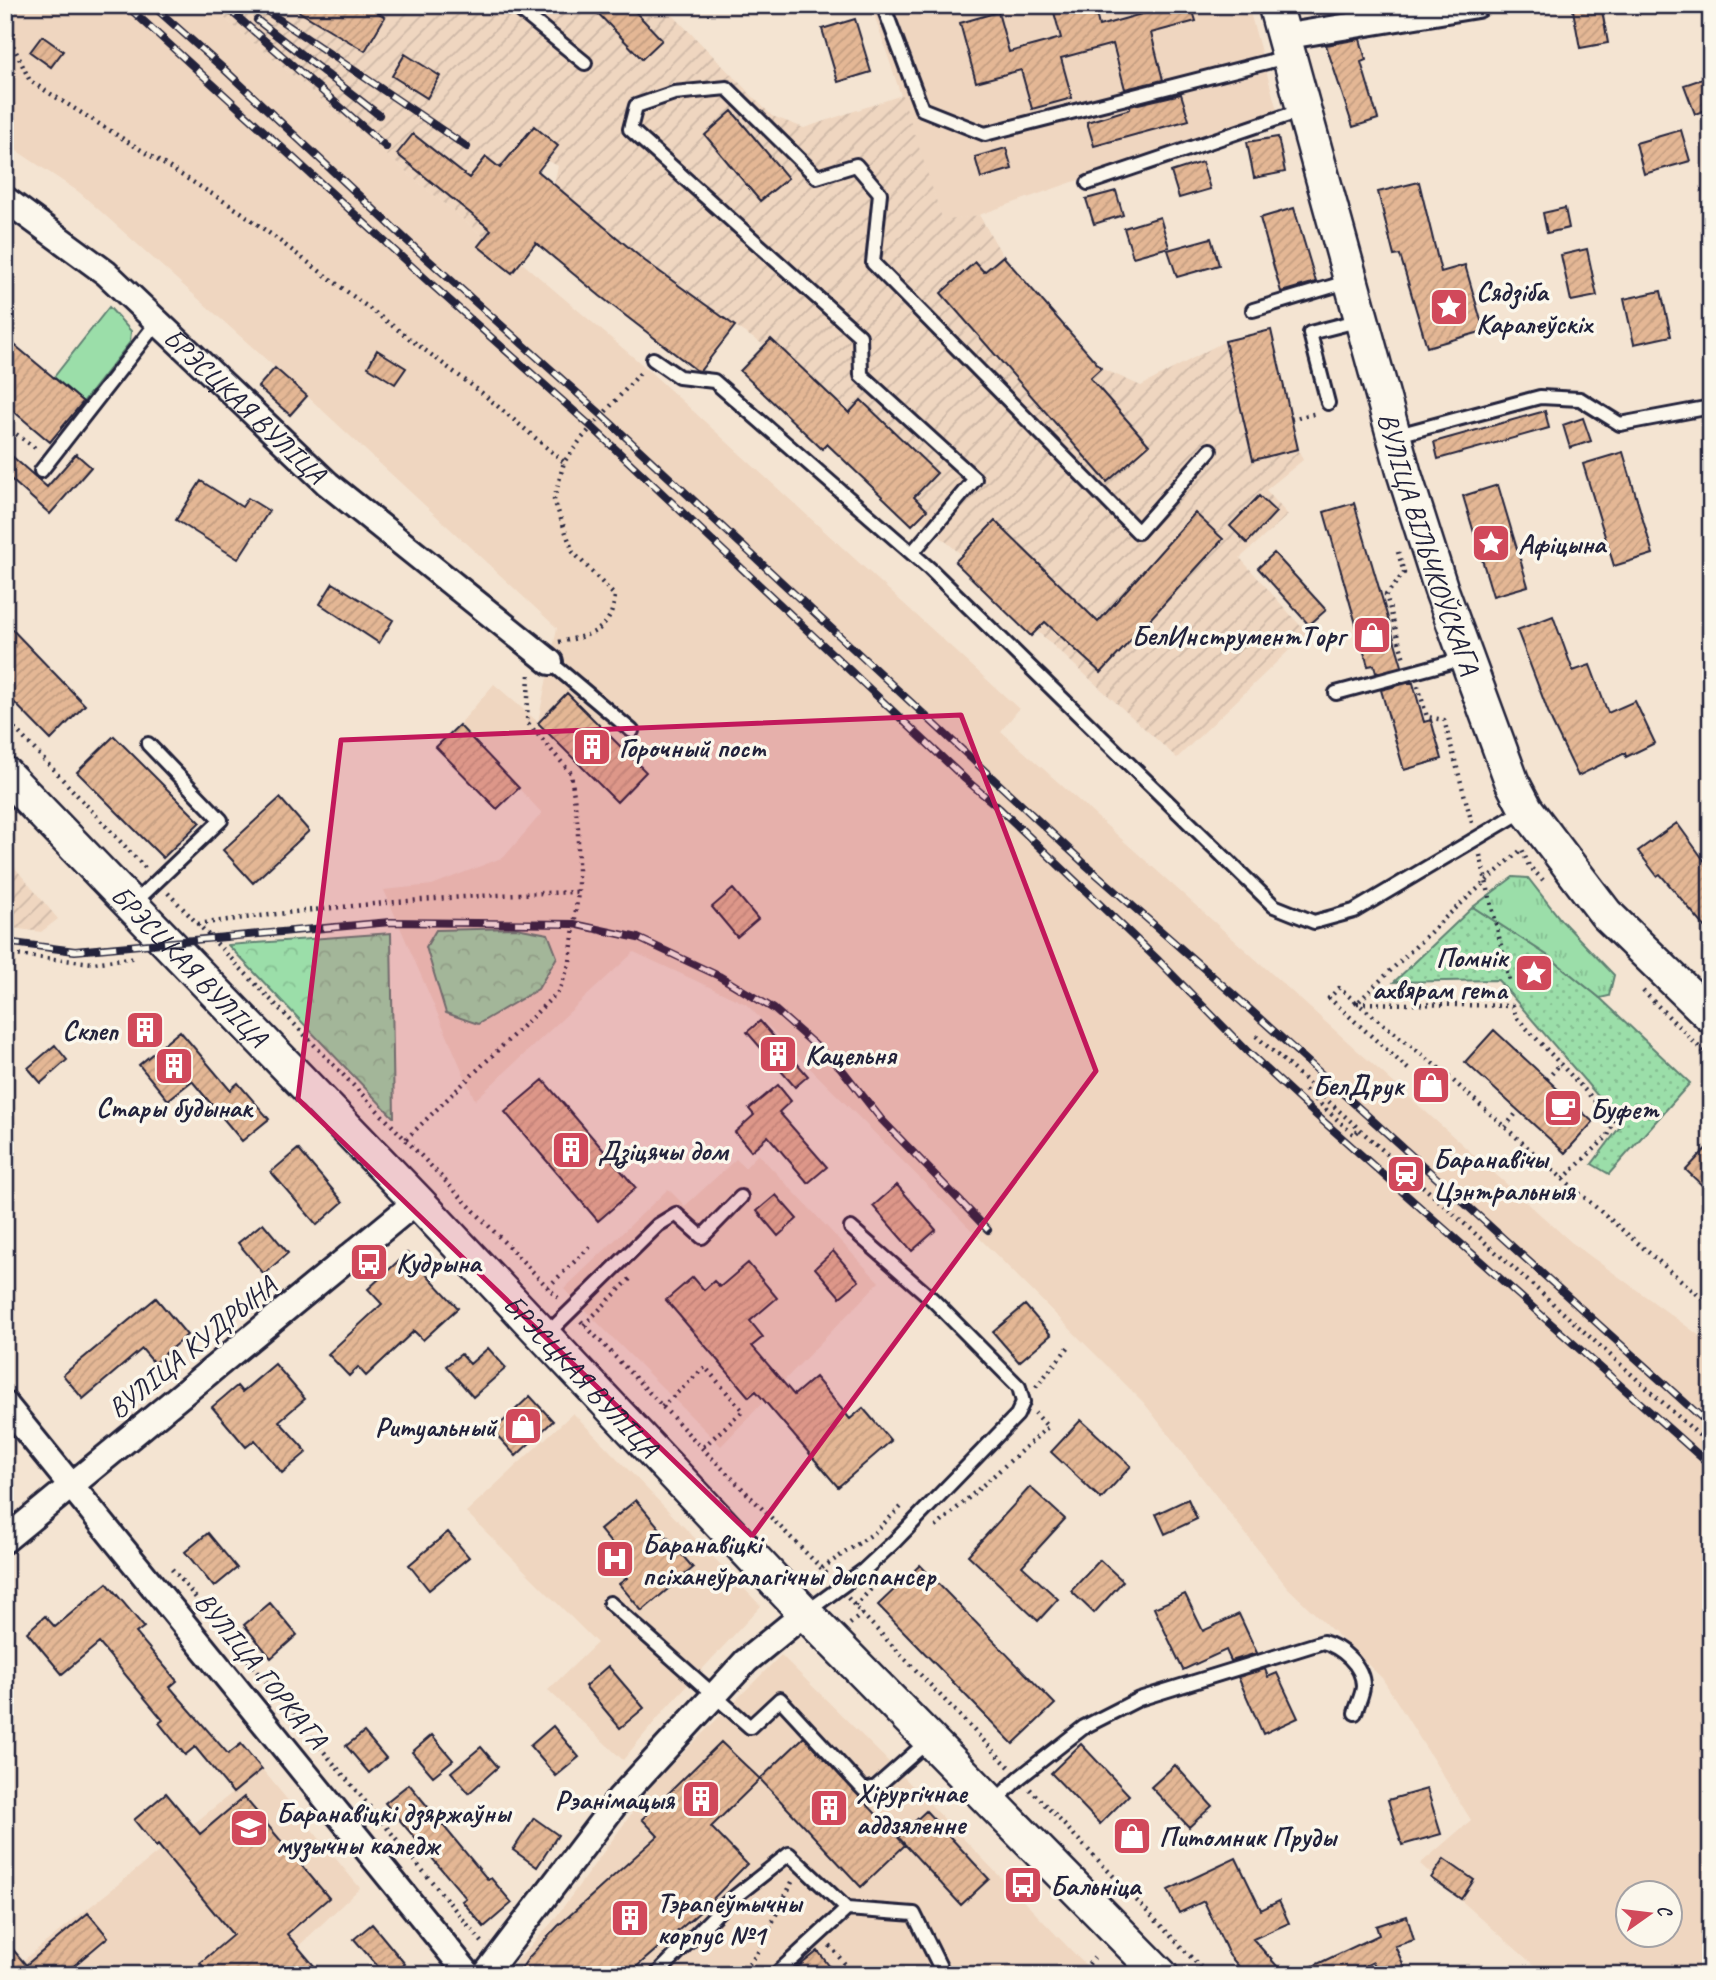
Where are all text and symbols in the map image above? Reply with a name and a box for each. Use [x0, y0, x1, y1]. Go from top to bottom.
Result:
place label: Сядзіба Каралеўскіх [1476, 274, 1594, 341]
place icon: Сядзіба Каралеўскіх [1428, 286, 1470, 328]
street label: БРЭСЦКАЯ ВУЛІЦА [157, 320, 335, 492]
street label: ВУЛІЦА ВІЛЬЧКОЎСКАГА [1371, 409, 1489, 680]
place icon: Афіцына [1470, 522, 1512, 564]
place label: Афіцына [1518, 526, 1608, 561]
shop icon: БелИнструментТорг [1351, 614, 1393, 656]
place label: БелИнструментТорг [1131, 618, 1348, 653]
building icon: Горочный пост [571, 726, 613, 768]
place label: Горочный пост [619, 730, 767, 765]
street label: БРЭСЦКАЯ ВУЛІЦА [104, 877, 277, 1055]
place label: Помнік ахвярам гета [1372, 940, 1510, 1007]
place icon: Помнік ахвярам гета [1513, 952, 1555, 994]
building icon: Склеп [124, 1009, 166, 1051]
place label: Склеп [62, 1013, 119, 1048]
building icon: Кацельня [757, 1033, 799, 1075]
place label: Кацельня [805, 1037, 898, 1072]
building icon: Стары будынак [153, 1045, 195, 1087]
shop icon: БелДрук [1410, 1064, 1452, 1106]
place label: БелДрук [1313, 1068, 1406, 1104]
cafe icon: Буфет [1542, 1087, 1584, 1129]
place label: Стары будынак [96, 1090, 254, 1125]
place label: Буфет [1590, 1091, 1660, 1126]
building icon: Дзіцячы дом [550, 1129, 592, 1171]
place label: Дзіцячы дом [598, 1133, 730, 1169]
place label: Баранавічы Цэнтральныя [1433, 1141, 1576, 1208]
station icon: Баранавічы Цэнтральныя [1385, 1153, 1427, 1195]
bus stop icon: Кудрына [348, 1241, 390, 1283]
place label: Кудрына [396, 1245, 483, 1280]
street label: ВУЛІЦА КУДРЫНА [101, 1267, 285, 1426]
street label: БРЭСЦКАЯ ВУЛІЦА [496, 1287, 668, 1466]
shop icon: Ритуальный [502, 1405, 544, 1447]
place label: Ритуальный [375, 1409, 498, 1445]
place label: Баранавіцкі псіханеўралагічны дыспансер [642, 1526, 937, 1593]
hospital icon: Баранавіцкі псіханеўралагічны дыспансер [594, 1538, 636, 1580]
street label: ВУЛІЦА ГОРКАГА [187, 1585, 336, 1757]
place label: Хірургічнае аддзяленне [856, 1775, 969, 1842]
building icon: Рэанімацыя [680, 1778, 722, 1820]
place label: Рэанімацыя [555, 1782, 676, 1817]
building icon: Хірургічнае аддзяленне [808, 1787, 850, 1829]
place label: Баранавіцкі дзяржаўны музычны каледж [276, 1795, 513, 1863]
school or university icon: Баранавіцкі дзяржаўны музычны каледж [228, 1807, 270, 1849]
shop icon: Питомник Пруды [1111, 1815, 1153, 1857]
place label: Питомник Пруды [1159, 1819, 1339, 1854]
bus stop icon: Бальніца [1002, 1864, 1044, 1906]
place label: Бальніца [1050, 1868, 1143, 1903]
north arrow [1614, 1878, 1684, 1948]
place label: Тэрапеўтычны корпус №1 [657, 1885, 804, 1953]
building icon: Тэрапеўтычны корпус №1 [609, 1897, 651, 1939]
text: С [1652, 1903, 1678, 1920]

